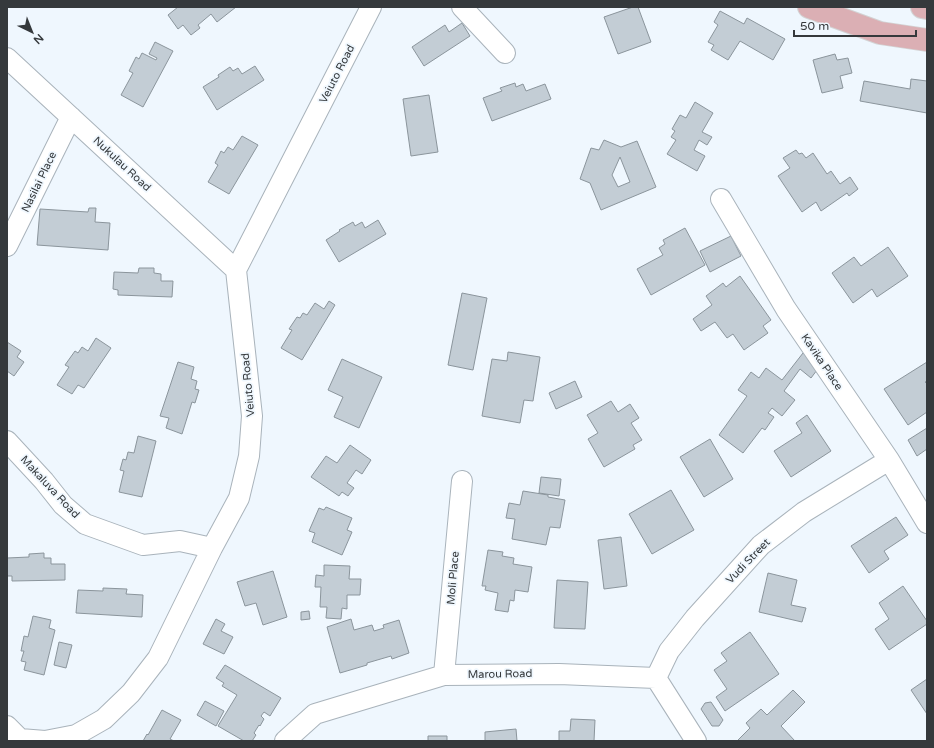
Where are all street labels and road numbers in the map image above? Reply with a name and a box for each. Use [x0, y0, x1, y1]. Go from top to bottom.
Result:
street label: Veiuto Road [317, 42, 357, 105]
street label: Nukulau Road [90, 134, 154, 194]
street label: Nasilai Place [19, 150, 59, 214]
street label: Kavika Place [798, 331, 846, 393]
street label: Veiuto Road [239, 352, 257, 417]
street label: Makaluva Road [18, 453, 82, 521]
street label: Vudi Street [723, 536, 773, 586]
street label: Moli Place [444, 551, 462, 605]
street label: Marou Road [468, 667, 533, 681]

